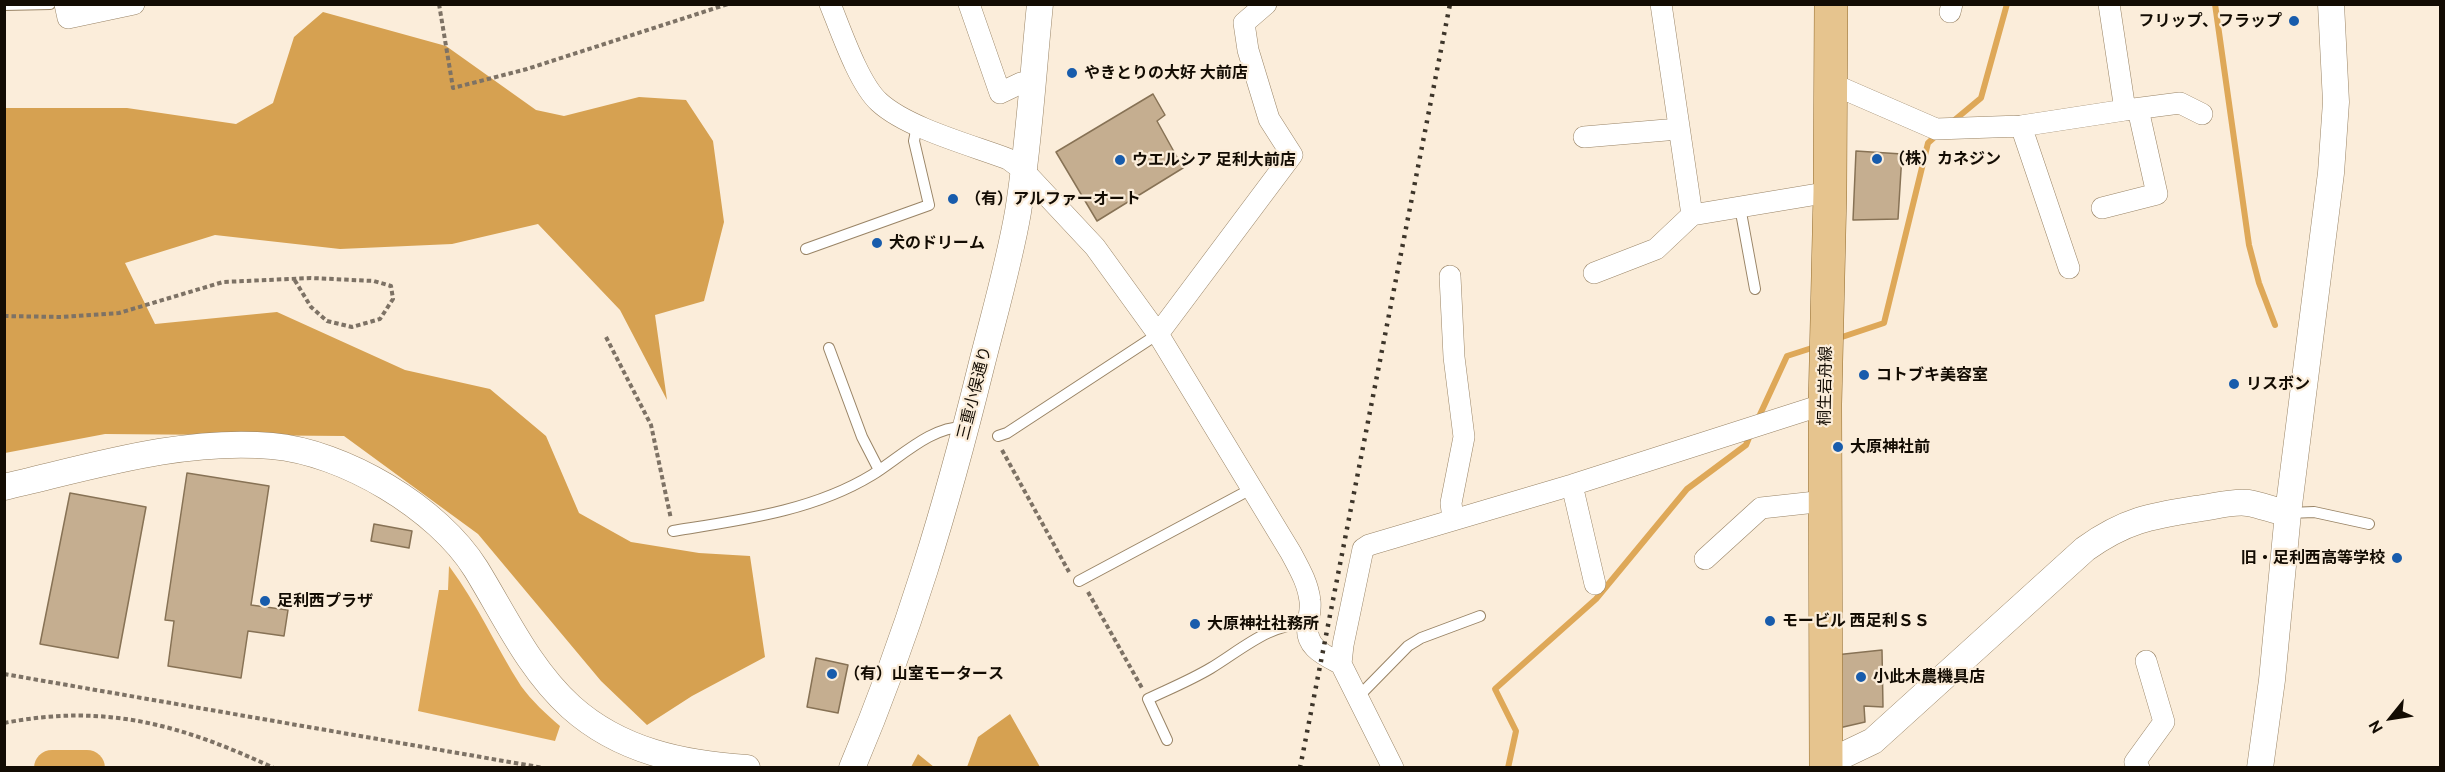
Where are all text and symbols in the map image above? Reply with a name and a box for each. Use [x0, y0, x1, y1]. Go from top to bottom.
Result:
place label: フリップ、フラップ [2138, 11, 2282, 31]
marker: フリップ、フラップ [2287, 14, 2301, 28]
place label: やきとりの大好 大前店 [1084, 63, 1248, 83]
marker: やきとりの大好 大前店 [1065, 66, 1079, 80]
place label: （株）カネジン [1889, 149, 2001, 169]
place label: ウエルシア 足利大前店 [1132, 150, 1296, 170]
marker: （株）カネジン [1870, 152, 1884, 166]
marker: ウエルシア 足利大前店 [1113, 153, 1127, 167]
place label: （有）アルファーオート [965, 189, 1141, 209]
marker: （有）アルファーオート [946, 192, 960, 206]
place label: 犬のドリーム [889, 233, 985, 253]
marker: 犬のドリーム [870, 236, 884, 250]
street label: 三重小俣通り [953, 344, 995, 442]
street label: 桐生岩舟線 [1815, 346, 1835, 426]
place label: コトブキ美容室 [1876, 365, 1988, 385]
marker: コトブキ美容室 [1857, 368, 1871, 382]
place label: リスボン [2246, 374, 2310, 394]
marker: リスボン [2227, 377, 2241, 391]
place label: 大原神社前 [1850, 437, 1930, 457]
marker: 大原神社前 [1831, 440, 1845, 454]
place label: 旧・足利西高等学校 [2241, 548, 2385, 568]
marker: 旧・足利西高等学校 [2390, 551, 2404, 565]
place label: 足利西プラザ [277, 591, 373, 611]
marker: 足利西プラザ [258, 594, 272, 608]
place label: モービル 西足利ＳＳ [1782, 611, 1930, 631]
place label: 大原神社社務所 [1207, 614, 1319, 634]
marker: モービル 西足利ＳＳ [1763, 614, 1777, 628]
marker: 大原神社社務所 [1188, 617, 1202, 631]
place label: （有）山室モータース [844, 664, 1004, 684]
marker: （有）山室モータース [825, 667, 839, 681]
place label: 小此木農機具店 [1873, 667, 1985, 687]
marker: 小此木農機具店 [1854, 670, 1868, 684]
north arrow [2361, 688, 2421, 748]
text: N [2365, 717, 2386, 737]

